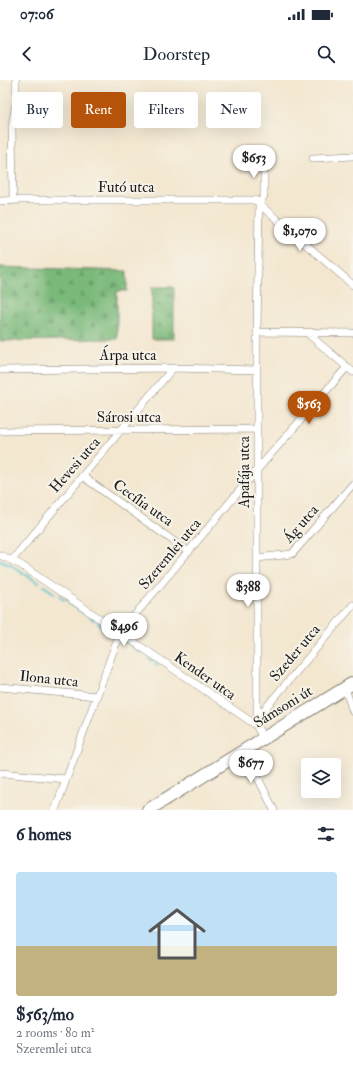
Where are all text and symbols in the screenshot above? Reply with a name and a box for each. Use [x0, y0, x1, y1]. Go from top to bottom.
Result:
text: 07:06 [20, 5, 54, 24]
icon: back [16, 43, 38, 65]
text: Doorstep [143, 43, 210, 66]
icon: search [315, 43, 337, 65]
chip: Buy [12, 92, 63, 128]
chip: Rent [71, 92, 126, 128]
chip: Filters [134, 92, 198, 128]
chip: New [206, 92, 261, 128]
pin: $653 [230, 145, 278, 179]
text: $653 [242, 150, 266, 166]
street label: Futó utca [98, 178, 155, 197]
pin: $1,070 [267, 218, 333, 252]
text: $1,070 [283, 223, 317, 239]
street label: Árpa utca [99, 344, 157, 366]
pin: $563 [285, 391, 333, 425]
text: $563 [297, 396, 321, 412]
street label: Sárosi utca [97, 408, 162, 427]
street label: Hevesi utca [46, 432, 105, 497]
street label: Apafája utca [235, 435, 255, 509]
street label: Cecília utca [109, 475, 177, 531]
street label: Ág utca [277, 499, 323, 548]
street label: Szeremlei utca [135, 514, 206, 594]
pin: $388 [224, 574, 272, 608]
text: $388 [236, 579, 260, 595]
pin: $496 [100, 613, 148, 647]
text: $496 [110, 618, 138, 634]
street label: Szeder utca [266, 620, 325, 686]
street label: Kender utca [170, 648, 240, 705]
street label: Ilona utca [19, 666, 80, 692]
street label: Sámsoni út [250, 681, 316, 733]
pin: $677 [227, 750, 275, 784]
text: $677 [238, 755, 264, 771]
map controls [301, 758, 341, 798]
button: layers [301, 758, 341, 798]
icon: filters [315, 823, 337, 845]
text: 6 homes [16, 824, 71, 845]
icon: home [141, 898, 213, 970]
text: $563/mo [16, 1004, 74, 1025]
text: 2 rooms · 80 m² [16, 1025, 94, 1041]
text: Szeremlei utca [16, 1041, 92, 1057]

